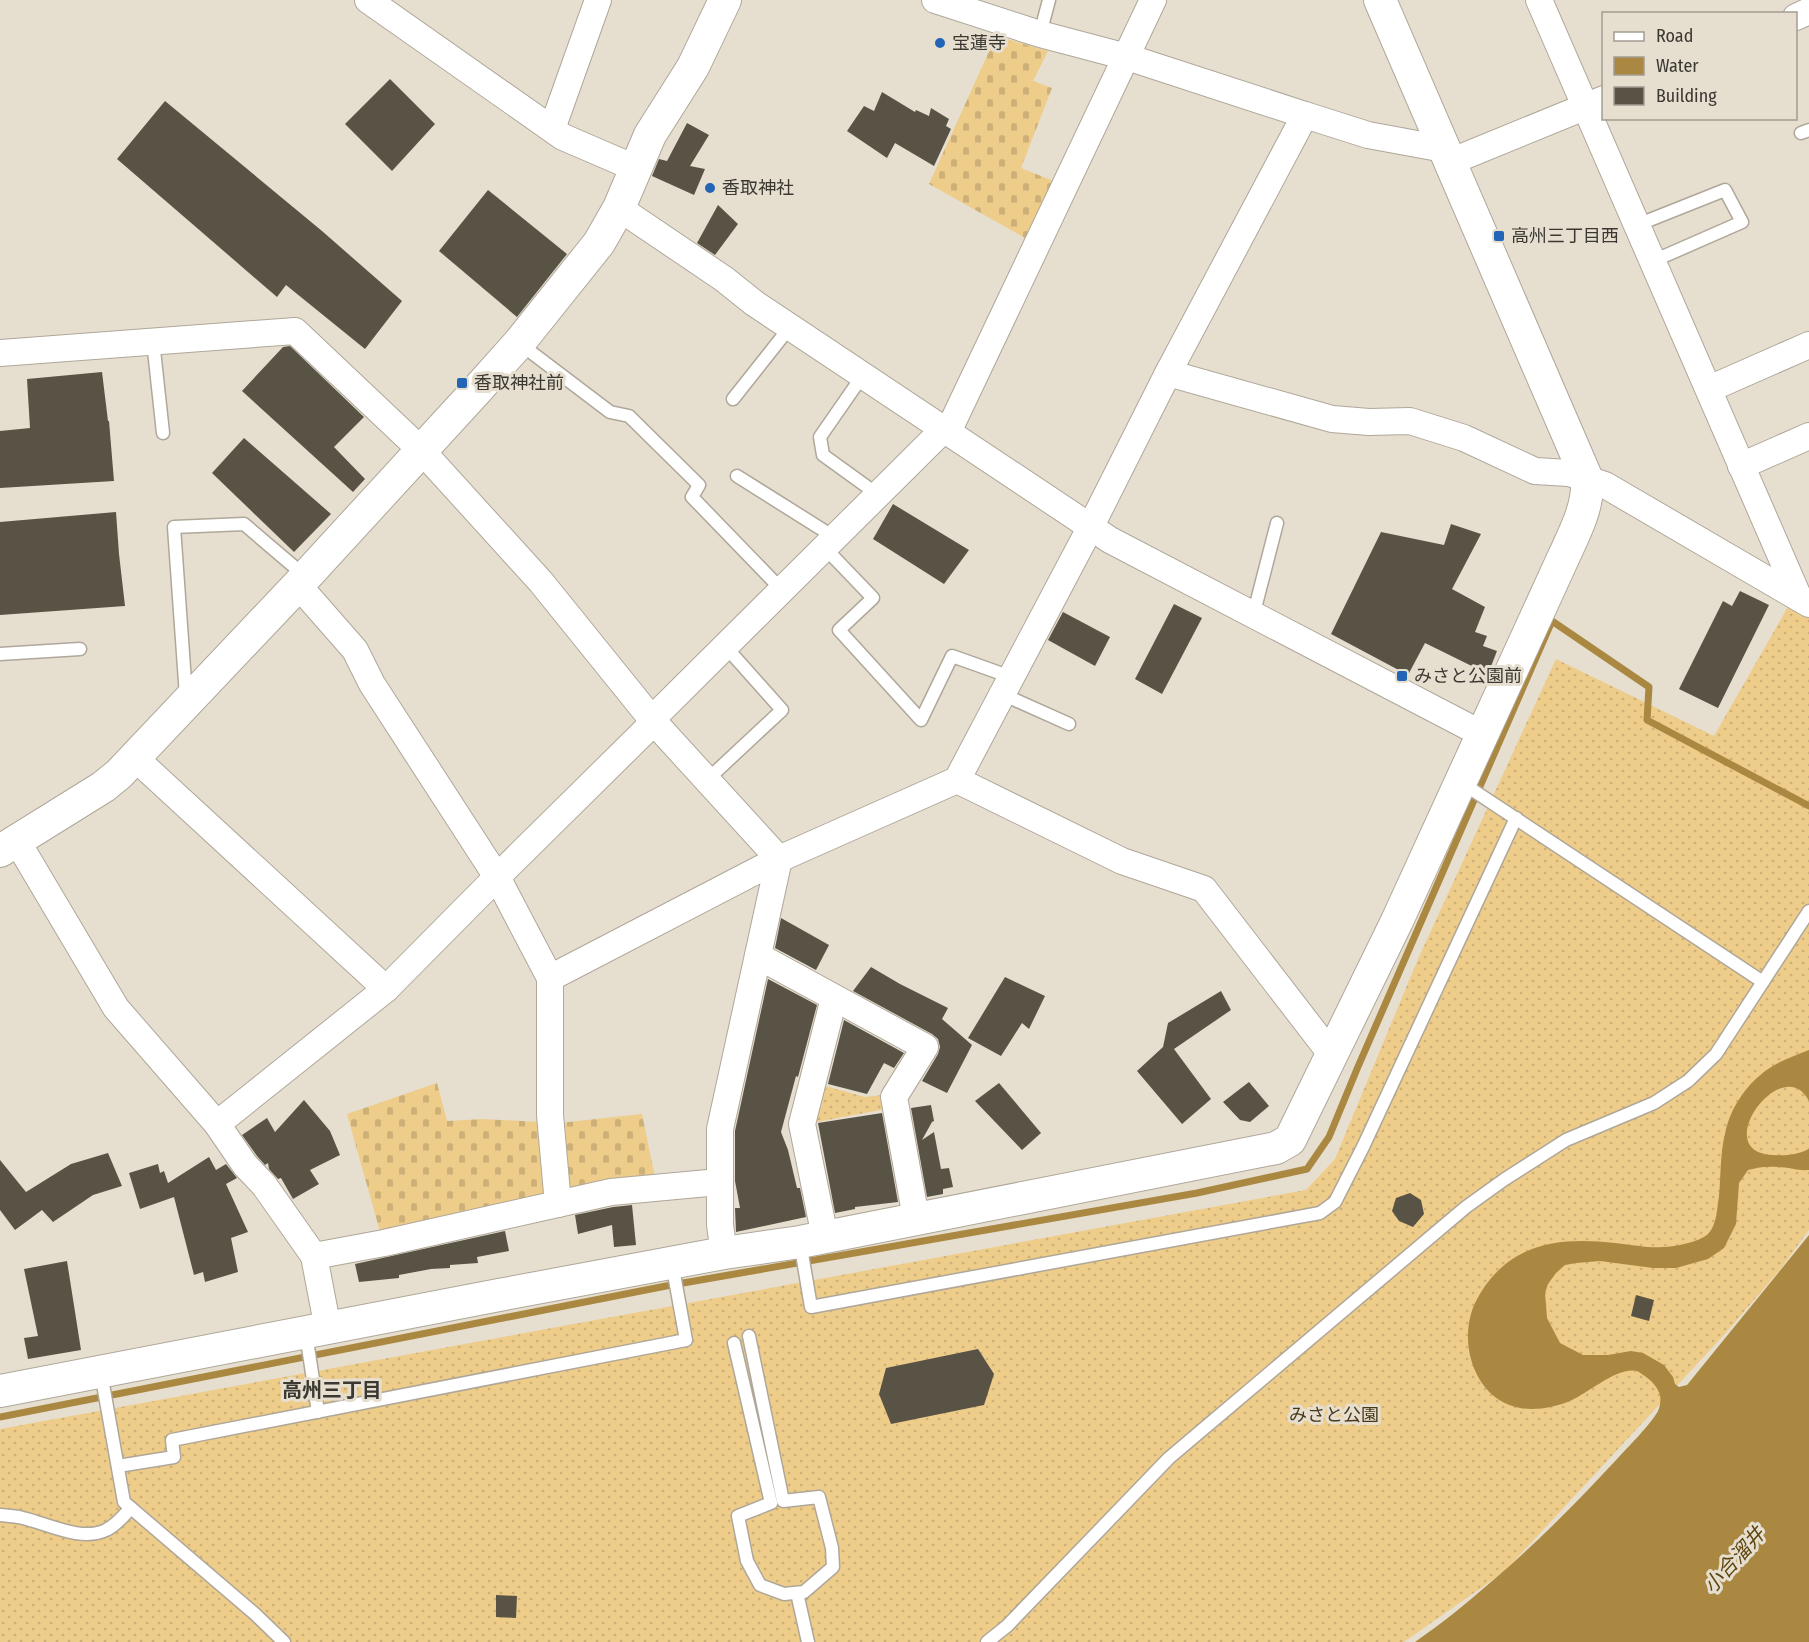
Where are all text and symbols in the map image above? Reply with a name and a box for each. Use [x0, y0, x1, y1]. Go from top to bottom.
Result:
legend [1602, 12, 1797, 120]
text: Road [1656, 25, 1693, 47]
place label: 宝蓮寺 [952, 32, 1006, 54]
marker: 宝蓮寺 [933, 36, 947, 50]
text: Water [1656, 55, 1699, 77]
text: Building [1656, 85, 1717, 107]
place label: 香取神社 [722, 177, 794, 199]
marker: 香取神社 [703, 181, 717, 195]
place label: 高州三丁目西 [1511, 225, 1619, 247]
marker: 高州三丁目西 [1492, 229, 1506, 243]
place label: 香取神社前 [474, 372, 564, 394]
marker: 香取神社前 [455, 376, 469, 390]
place label: みさと公園前 [1414, 665, 1522, 687]
marker: みさと公園前 [1395, 669, 1409, 683]
district label: 高州三丁目 [282, 1378, 382, 1402]
park label: みさと公園 [1289, 1404, 1379, 1426]
water label: 小合溜井 [1698, 1521, 1771, 1598]

